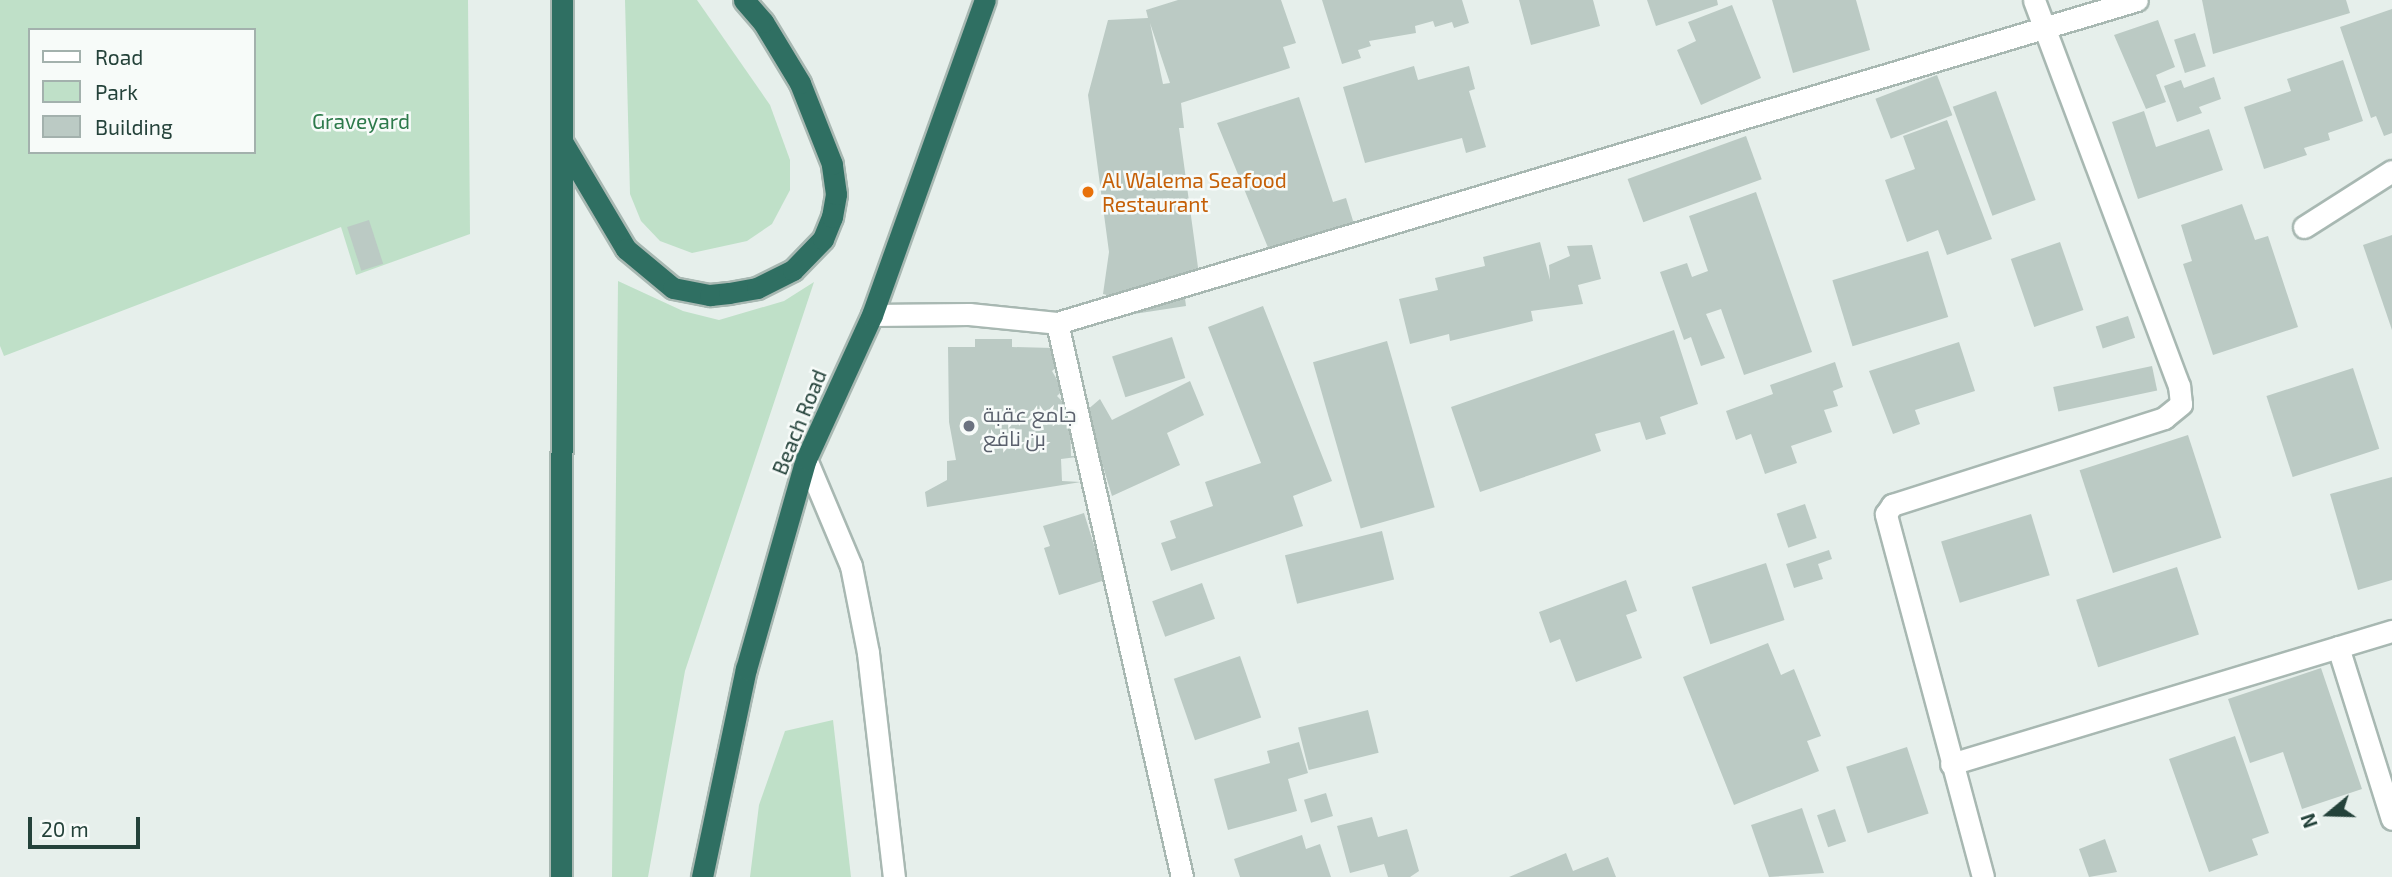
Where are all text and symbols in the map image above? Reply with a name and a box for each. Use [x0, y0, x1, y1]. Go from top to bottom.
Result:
legend [28, 28, 256, 154]
text: Road [95, 44, 143, 69]
text: Park [95, 79, 138, 104]
park label: Graveyard [312, 108, 410, 134]
text: Building [95, 114, 173, 139]
place label: Al Walema Seafood Restaurant [1102, 167, 1288, 217]
marker: Al Walema Seafood Restaurant [1080, 184, 1096, 200]
street label: Beach Road [766, 366, 832, 478]
place label: جامع عقبة بن نافع [983, 401, 1076, 451]
marker: جامع عقبة بن نافع [961, 418, 977, 434]
north arrow [2294, 779, 2364, 849]
scale bar [32, 804, 144, 848]
text: N [2296, 811, 2322, 831]
text: 20 m [41, 816, 89, 841]

